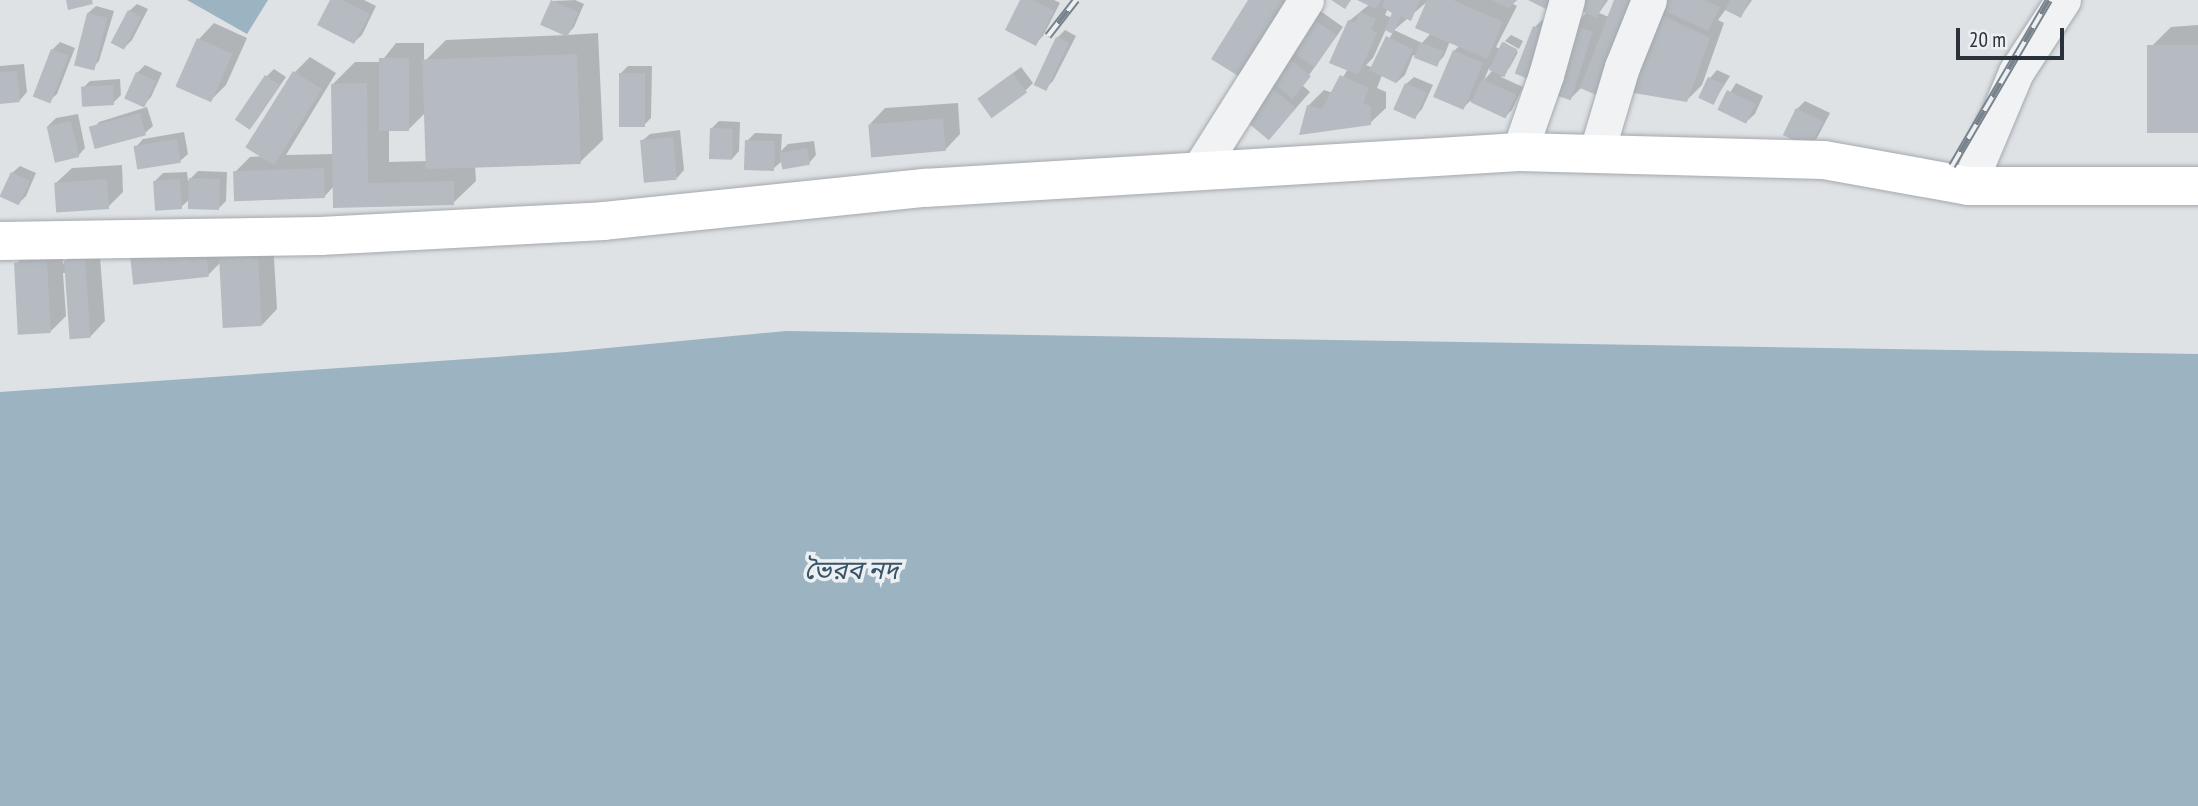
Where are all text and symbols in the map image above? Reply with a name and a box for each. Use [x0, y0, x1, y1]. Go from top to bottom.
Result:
scale bar [1960, 14, 2068, 58]
text: 20 m [1969, 26, 2006, 53]
water label: ভৈরব নদ [804, 554, 898, 586]

